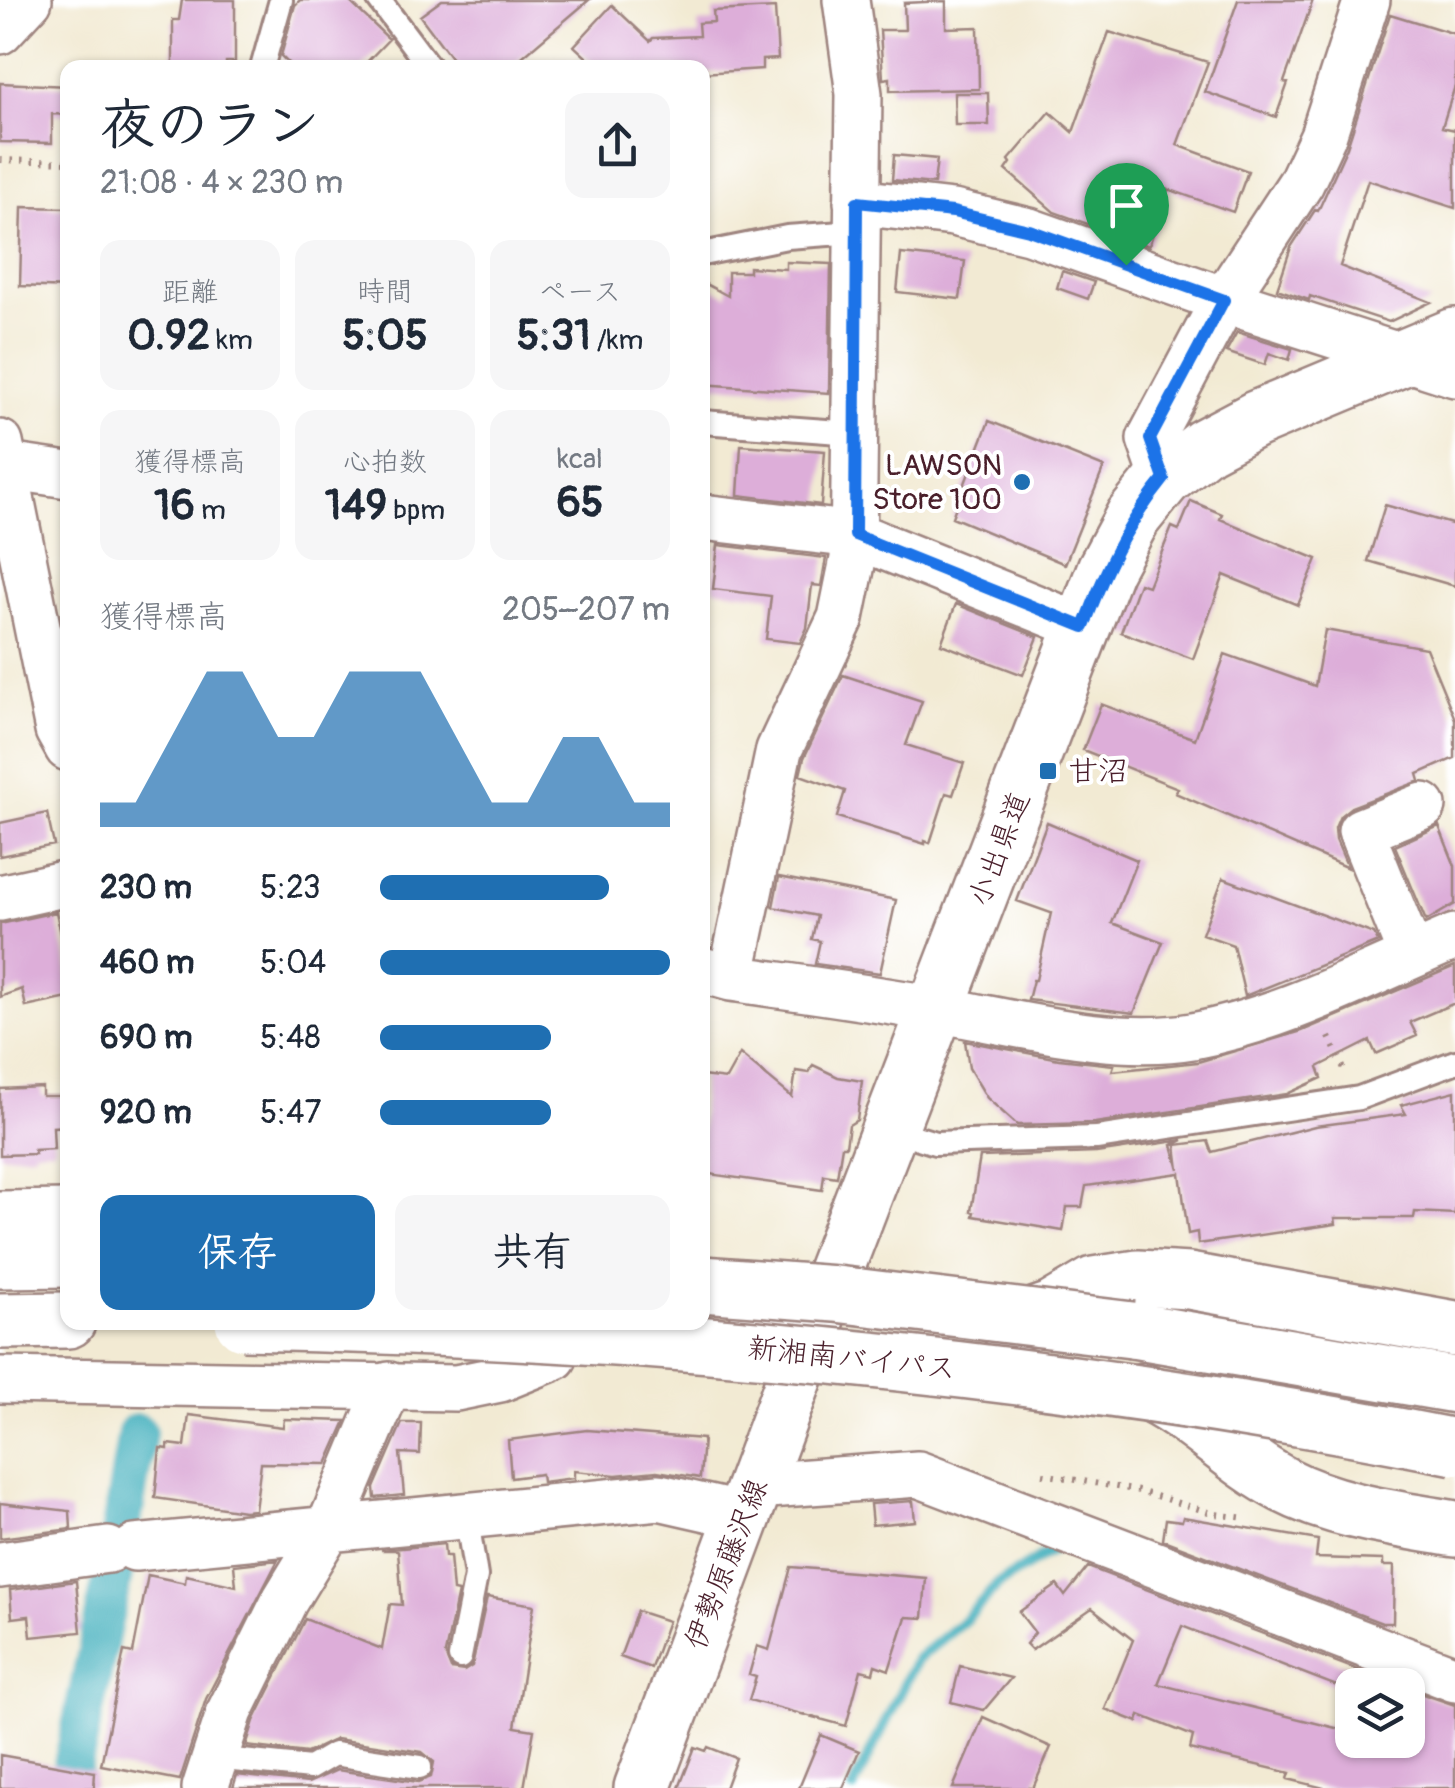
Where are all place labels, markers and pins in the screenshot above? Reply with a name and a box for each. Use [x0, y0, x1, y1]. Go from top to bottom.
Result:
pin [1084, 163, 1169, 266]
place label: LAWSON Store 100 [872, 447, 1002, 518]
marker: LAWSON Store 100 [1011, 471, 1033, 493]
place label: 甘沼 [1068, 753, 1128, 790]
marker: 甘沼 [1037, 760, 1059, 782]

